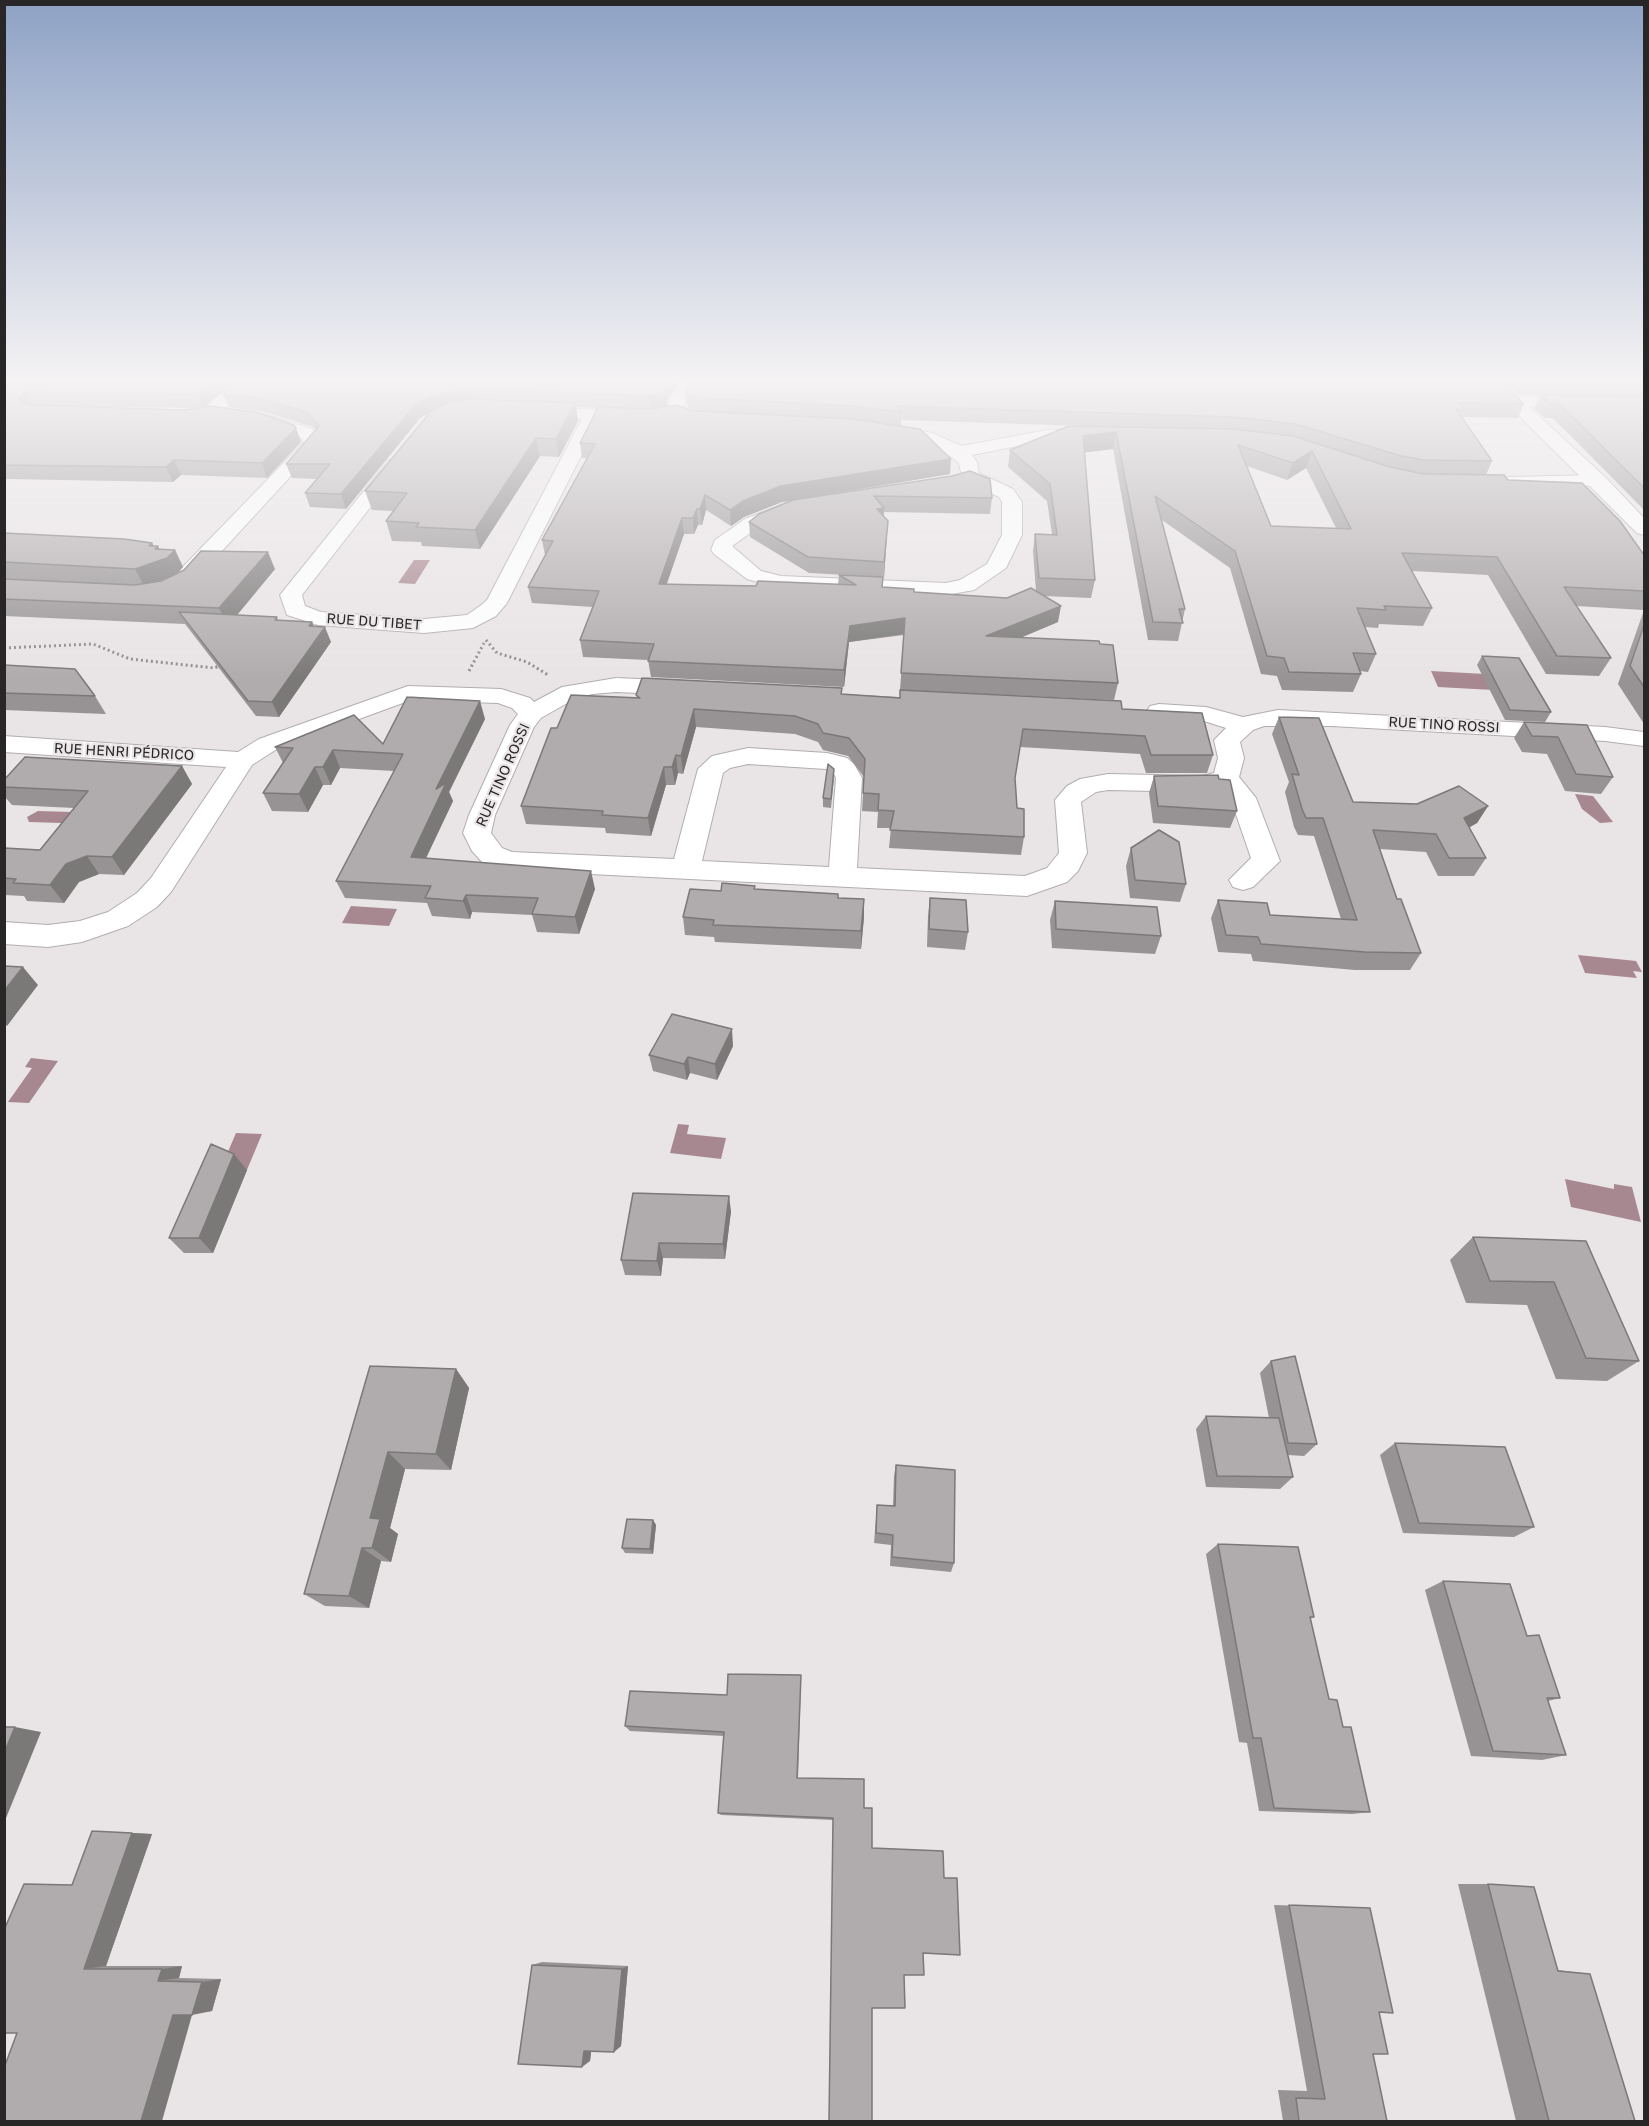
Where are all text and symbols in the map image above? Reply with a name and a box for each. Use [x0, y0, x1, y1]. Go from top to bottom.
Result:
street label: RUE DU TIBET [326, 610, 422, 634]
street label: RUE TINO ROSSI [1388, 714, 1500, 736]
street label: RUE TINO ROSSI [473, 721, 533, 829]
street label: RUE HENRI PÉDRICO [54, 740, 194, 764]

